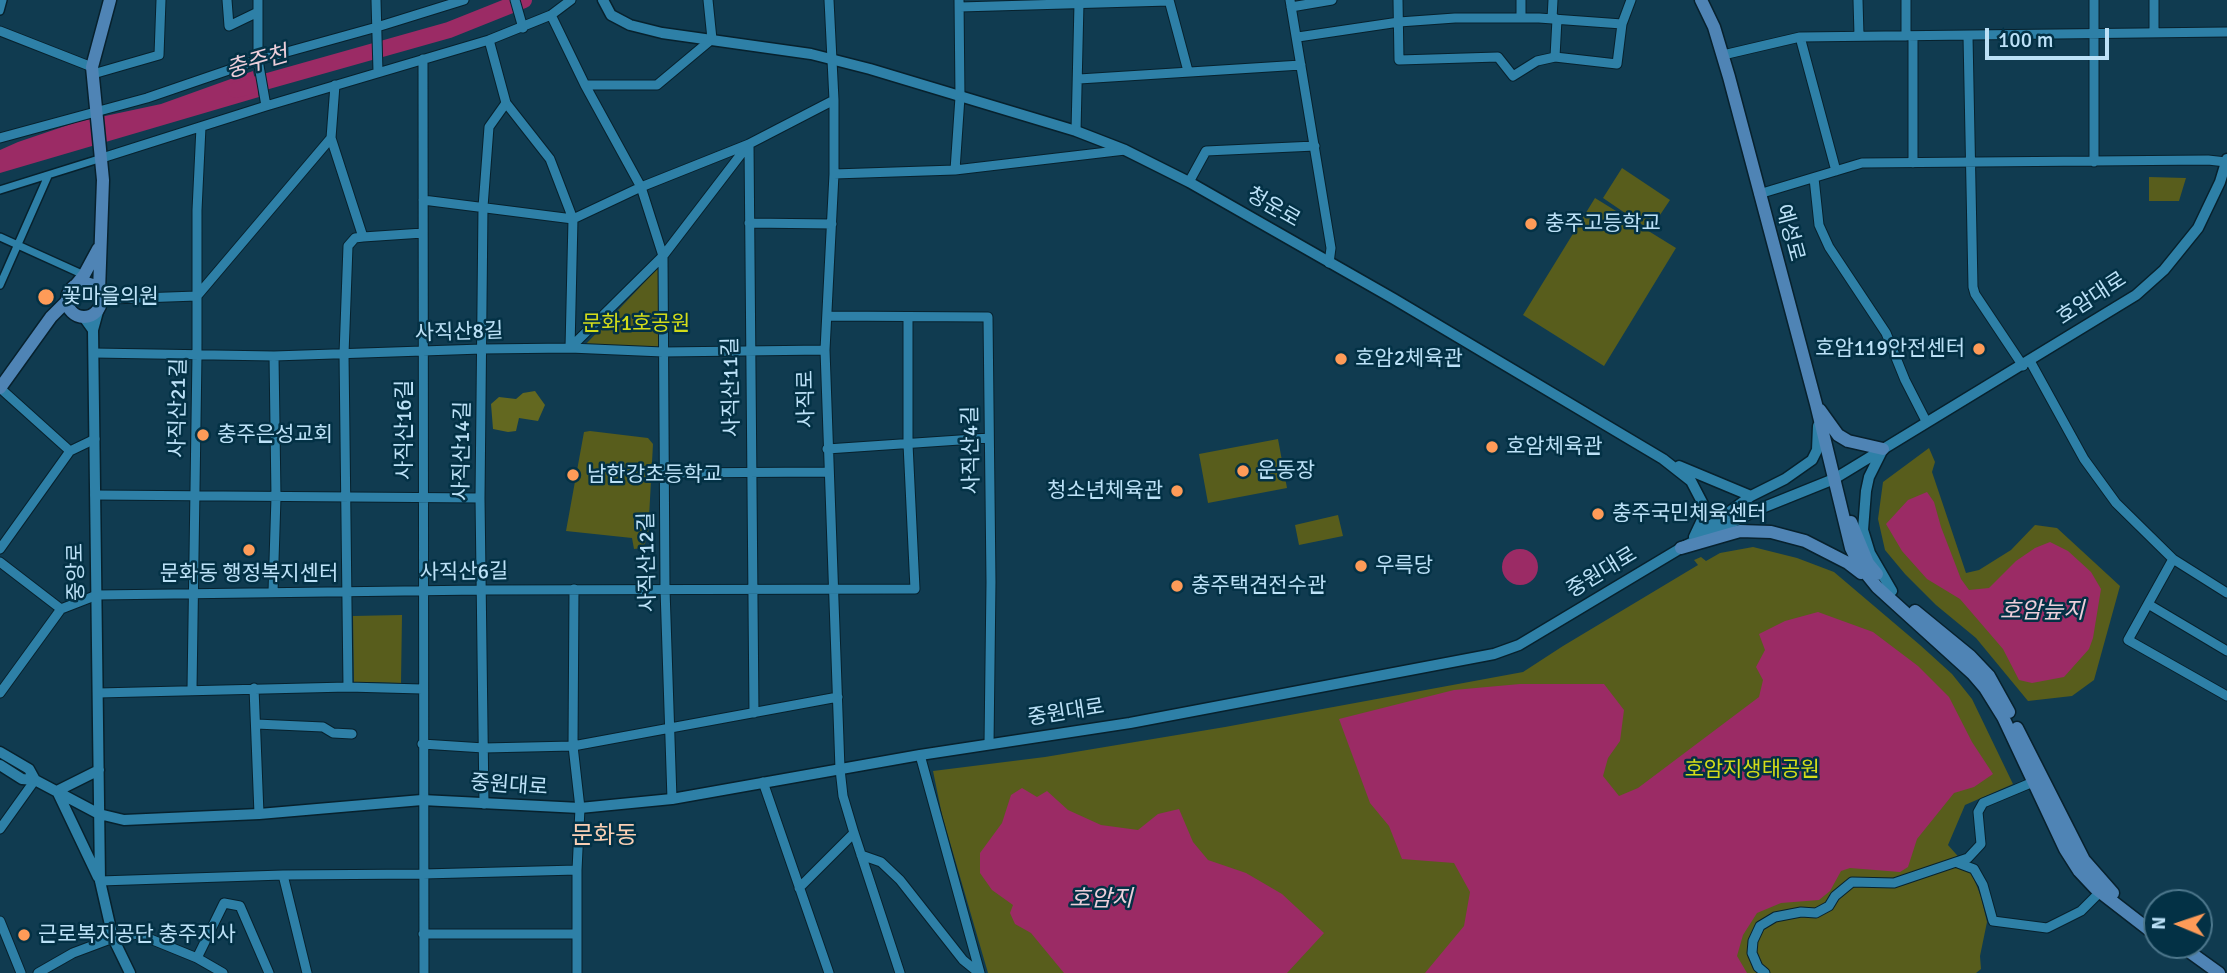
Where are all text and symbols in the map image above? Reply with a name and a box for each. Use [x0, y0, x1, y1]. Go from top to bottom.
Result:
scale bar [1989, 14, 2113, 58]
text: 100 m [1998, 27, 2053, 53]
water label: 충주천 [223, 41, 291, 85]
street label: 청운로 [1242, 183, 1304, 233]
street label: 예성로 [1769, 202, 1809, 264]
place label: 충주고등학교 [1545, 211, 1661, 237]
marker: 충주고등학교 [1523, 216, 1539, 232]
street label: 호암대로 [2053, 267, 2131, 331]
place label: 꽃마을의원 [62, 284, 159, 310]
marker: 꽃마을의원 [36, 287, 56, 307]
park label: 문화1호공원 [582, 311, 690, 337]
street label: 사직산8길 [414, 319, 504, 347]
place label: 호암119안전센터 [1815, 336, 1965, 362]
street label: 사직산11길 [719, 337, 745, 437]
marker: 호암119안전센터 [1971, 341, 1987, 357]
place label: 호암2체육관 [1355, 346, 1463, 372]
marker: 호암2체육관 [1333, 351, 1349, 367]
street label: 사직산21길 [166, 358, 192, 458]
street label: 사직로 [794, 370, 820, 428]
street label: 사직산16길 [392, 380, 418, 480]
street label: 사직산14길 [450, 401, 476, 501]
street label: 사직산4길 [959, 405, 985, 495]
place label: 충주은성교회 [217, 422, 333, 448]
marker: 충주은성교회 [195, 427, 211, 443]
place label: 호암체육관 [1506, 434, 1603, 460]
marker: 호암체육관 [1484, 439, 1500, 455]
place label: 운동장 [1257, 458, 1315, 484]
place label: 남한강초등학교 [587, 462, 722, 488]
marker: 운동장 [1235, 463, 1251, 479]
marker: 남한강초등학교 [565, 467, 581, 483]
place label: 청소년체육관 [1047, 478, 1163, 504]
marker: 청소년체육관 [1169, 483, 1185, 499]
place label: 충주국민체육센터 [1612, 501, 1767, 527]
marker: 충주국민체육센터 [1590, 506, 1606, 522]
street label: 사직산12길 [635, 512, 661, 612]
marker: 문화동 행정복지센터 [241, 542, 257, 558]
street label: 중원대로 [1562, 542, 1642, 604]
street label: 중앙로 [64, 543, 90, 601]
place label: 우륵당 [1375, 553, 1433, 579]
marker: 우륵당 [1353, 558, 1369, 574]
street label: 사직산6길 [419, 560, 509, 586]
place label: 문화동 행정복지센터 [160, 561, 338, 587]
place label: 충주택견전수관 [1191, 573, 1326, 599]
marker: 충주택견전수관 [1169, 578, 1185, 594]
water label: 호암늪지 [2000, 598, 2084, 626]
street label: 중원대로 [1026, 695, 1106, 731]
park label: 호암지생태공원 [1684, 757, 1820, 783]
street label: 중원대로 [470, 771, 548, 801]
district label: 문화동 [571, 823, 637, 851]
water label: 호암지 [1069, 886, 1133, 914]
north arrow [2143, 889, 2213, 959]
text: N [2147, 916, 2171, 930]
place label: 근로복지공단 충주지사 [38, 922, 236, 948]
marker: 근로복지공단 충주지사 [16, 927, 32, 943]

